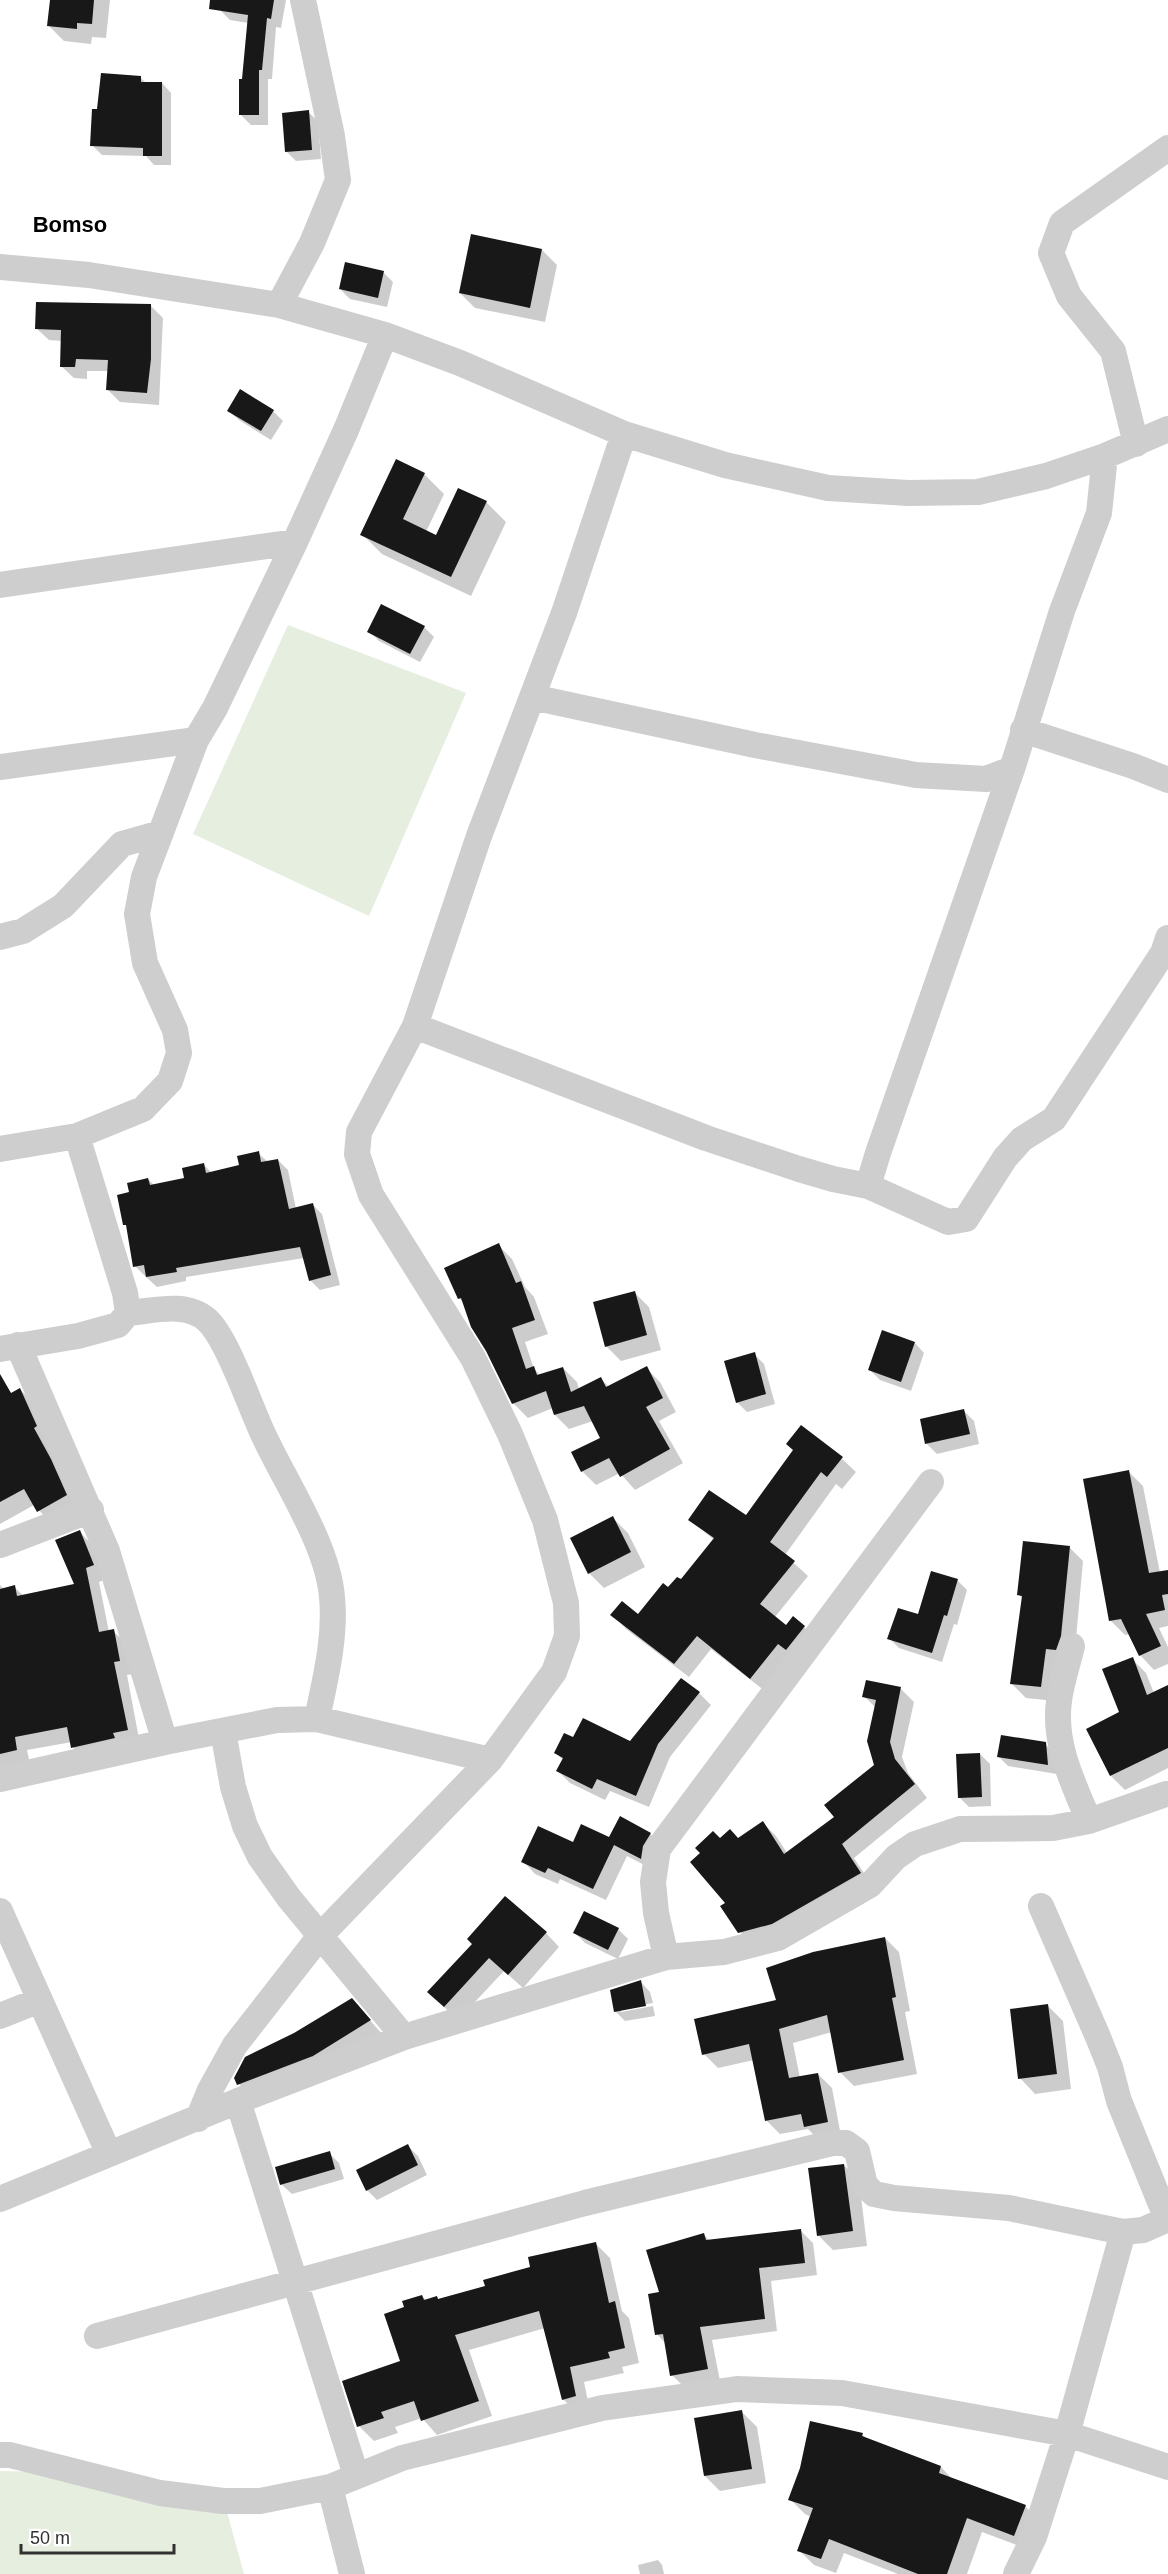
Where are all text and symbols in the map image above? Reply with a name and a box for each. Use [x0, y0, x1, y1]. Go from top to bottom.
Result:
district label: Bomso [33, 212, 107, 237]
scale bar [21, 2517, 174, 2555]
text: 50 m [30, 2528, 70, 2548]

